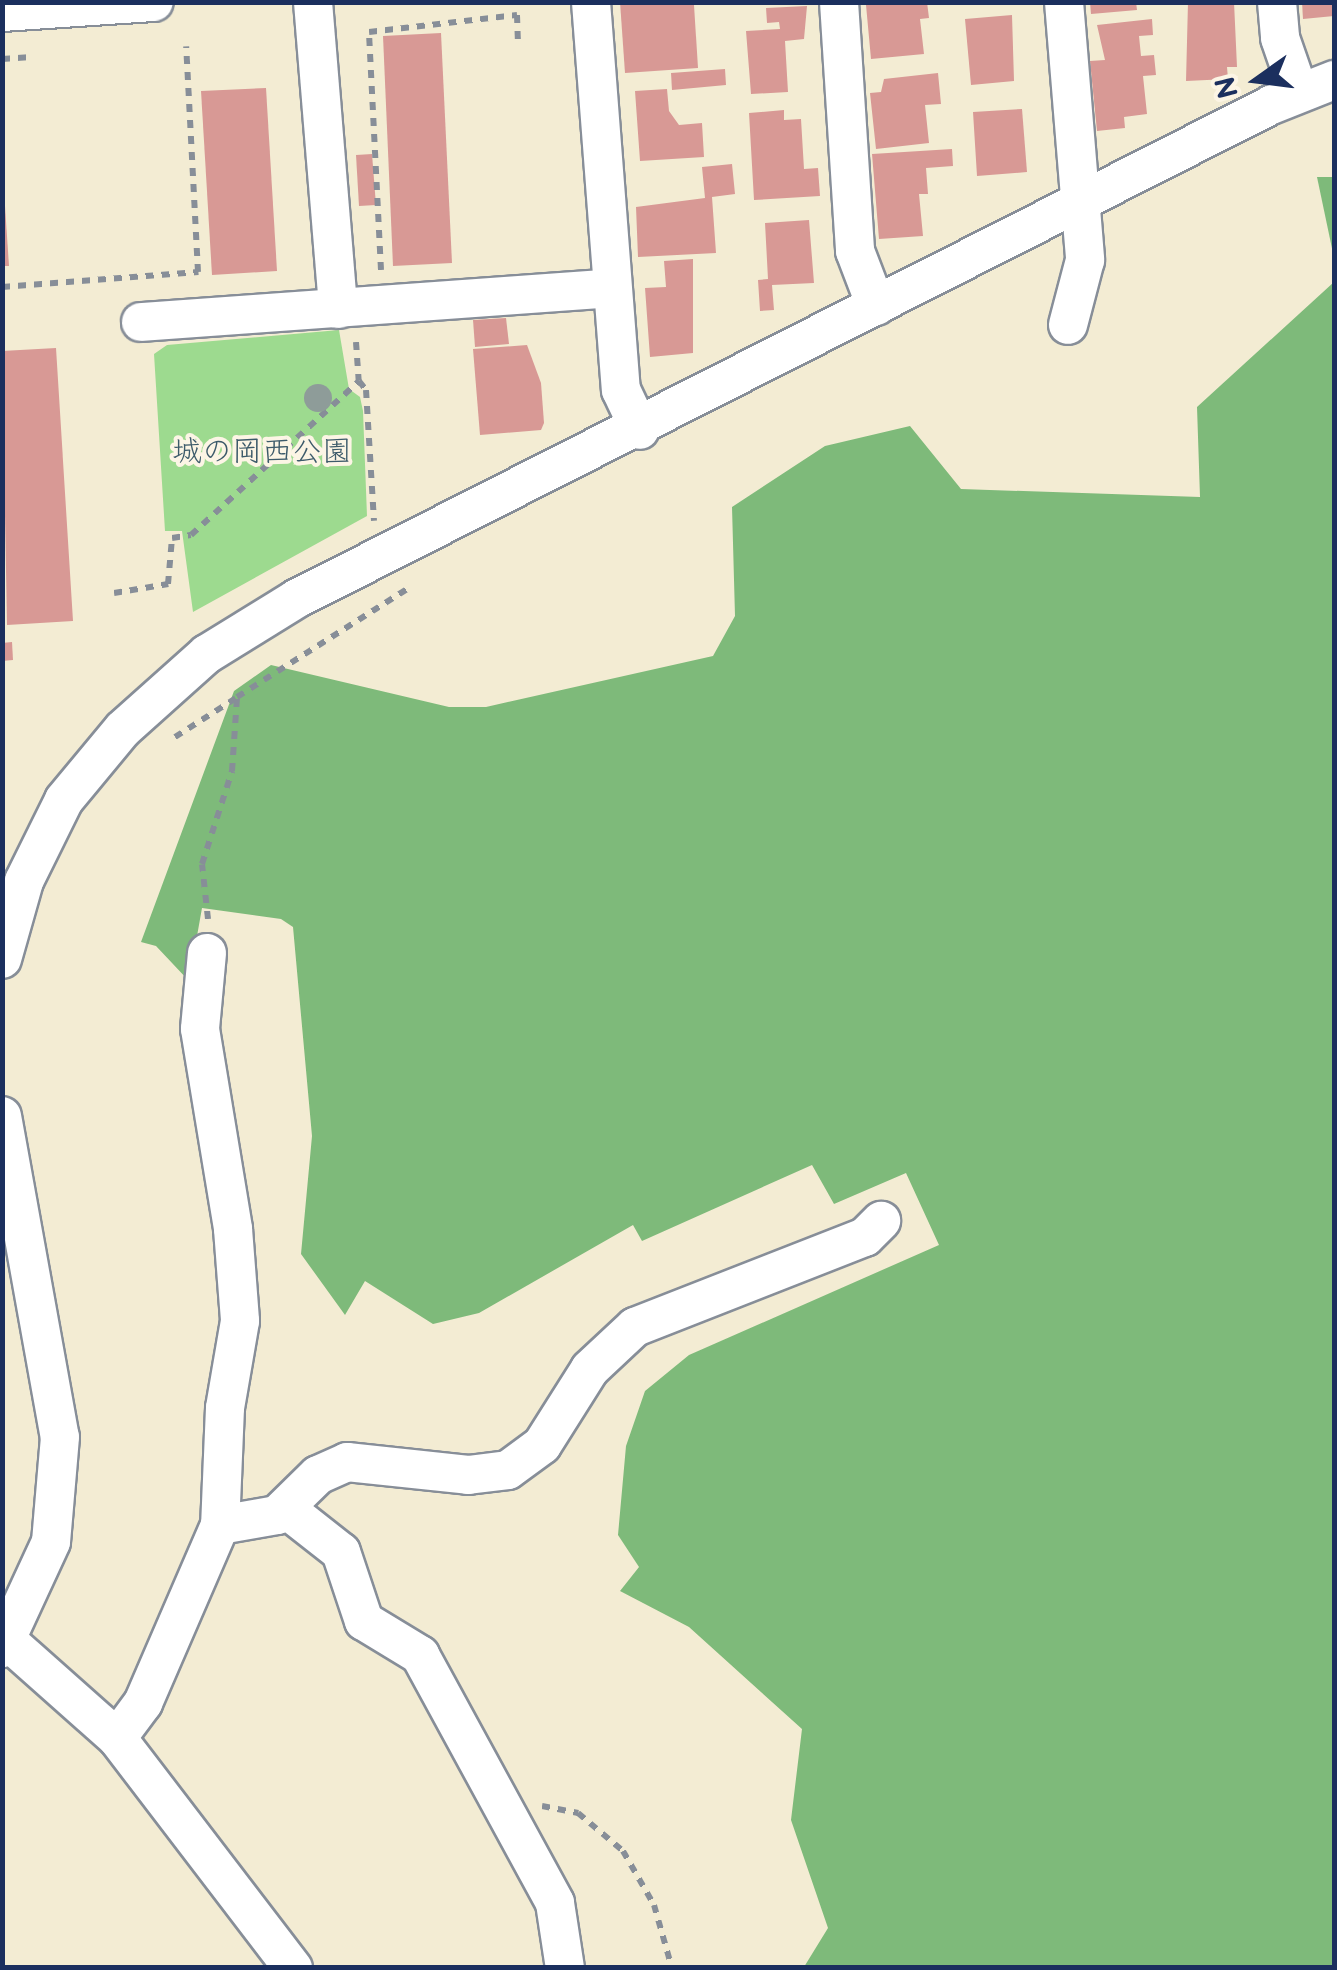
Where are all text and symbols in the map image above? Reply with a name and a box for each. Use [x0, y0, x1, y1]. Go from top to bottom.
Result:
north arrow [1207, 30, 1307, 130]
text: N [1209, 73, 1246, 102]
park label: 城の岡西公園 [172, 434, 352, 470]

